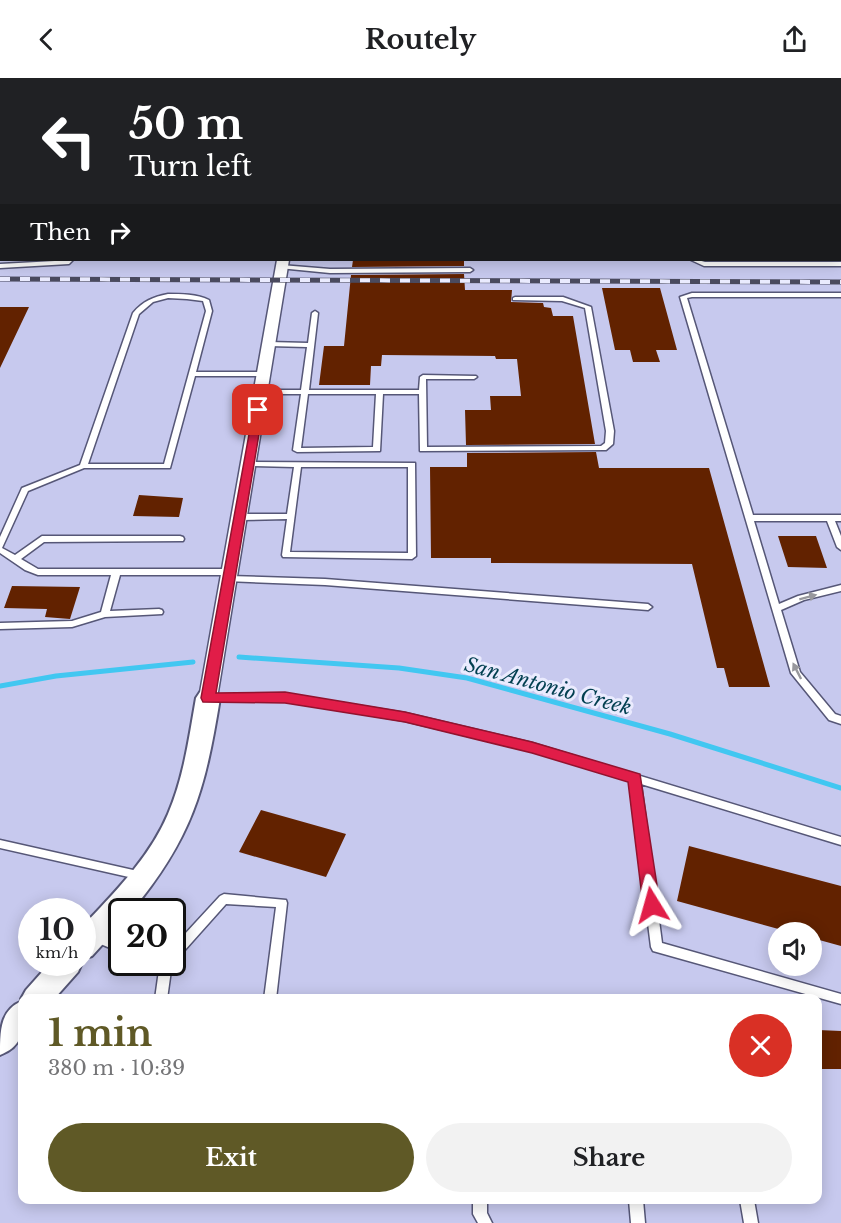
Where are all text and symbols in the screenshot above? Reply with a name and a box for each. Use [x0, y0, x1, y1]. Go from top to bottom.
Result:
icon: back [30, 23, 63, 56]
text: Routely [365, 23, 476, 56]
icon: share [778, 23, 811, 56]
text: 50 m [129, 98, 243, 150]
icon: left [30, 102, 108, 180]
text: Turn left [129, 150, 252, 183]
icon: right [103, 216, 136, 249]
text: Then [30, 219, 91, 246]
pin [232, 384, 283, 435]
icon: arrive [241, 393, 274, 426]
one-way arrow [799, 592, 817, 601]
water label: San Antonio Creek [462, 652, 634, 720]
one-way arrow [793, 662, 803, 680]
position arrow [620, 873, 684, 937]
speed limit sign: 20 [108, 898, 186, 976]
text: 10 [39, 911, 75, 948]
map controls [768, 922, 822, 976]
button: sound [768, 922, 822, 976]
text: km/h [36, 943, 78, 962]
text: 1 min [48, 1011, 152, 1056]
button: close [729, 1014, 792, 1077]
text: 380 m · 10:39 [48, 1056, 185, 1080]
button: Exit [48, 1123, 414, 1192]
button: Share [426, 1123, 792, 1192]

